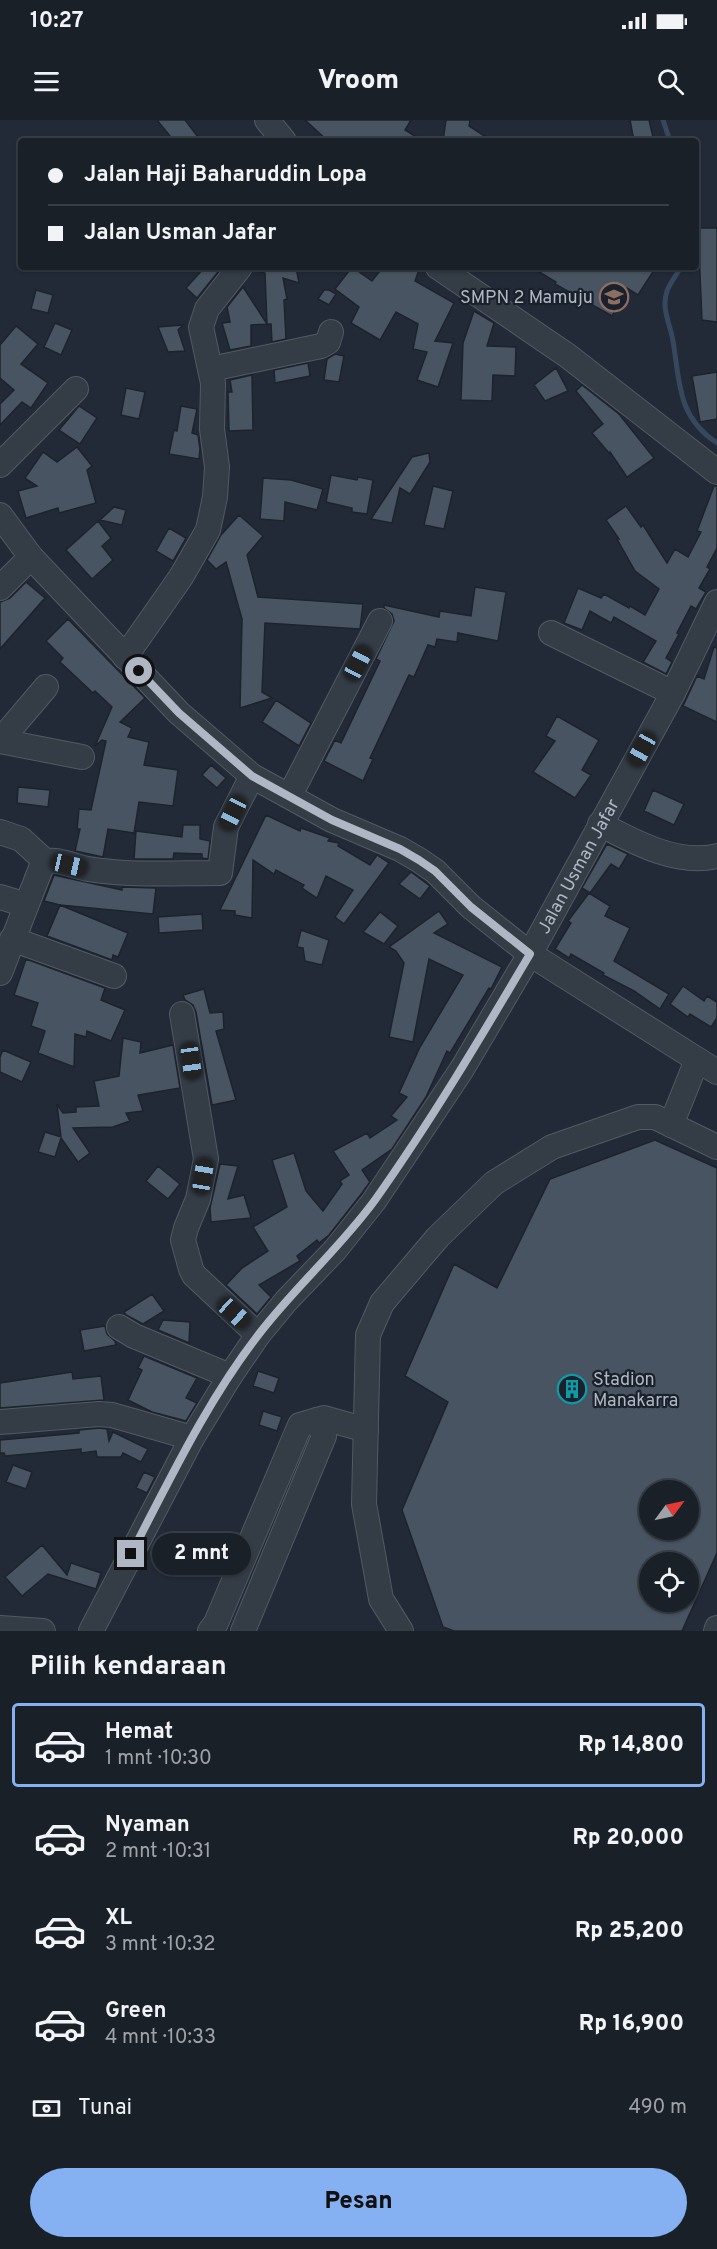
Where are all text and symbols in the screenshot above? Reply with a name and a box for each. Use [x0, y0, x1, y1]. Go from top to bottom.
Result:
text: 10:27 [30, 8, 84, 35]
text: Vroom [318, 64, 399, 98]
icon: menu [30, 65, 63, 98]
icon: search [654, 65, 687, 98]
text: Jalan Haji Baharuddin Lopa [84, 162, 367, 189]
text: Jalan Usman Jafar [84, 220, 276, 247]
school or university icon: SMPN 2 Mamuju [598, 281, 630, 313]
place label: SMPN 2 Mamuju [460, 287, 593, 310]
car [342, 643, 374, 683]
route start [125, 657, 152, 684]
car [625, 729, 659, 769]
car [217, 793, 249, 833]
street label: Jalan Usman Jafar [533, 795, 626, 938]
car [49, 852, 89, 878]
car [180, 1042, 202, 1080]
car [191, 1157, 215, 1195]
car [215, 1294, 253, 1332]
place label: Stadion Manakarra [593, 1369, 678, 1413]
building icon: Stadion Manakarra [556, 1373, 588, 1405]
north arrow [639, 1480, 699, 1540]
map controls [639, 1480, 699, 1612]
callout: 2 mnt [152, 1533, 251, 1575]
route end [117, 1540, 144, 1567]
text: 2 mnt [174, 1541, 229, 1567]
button: locate [639, 1552, 699, 1612]
text: Pilih kendaraan [30, 1650, 227, 1684]
icon: car [33, 1718, 87, 1772]
text: Hemat [105, 1719, 173, 1746]
text: Rp 14,800 [578, 1732, 684, 1759]
text: 1 mnt · 10:30 [105, 1746, 212, 1772]
icon: car [33, 1811, 87, 1865]
text: Nyaman [105, 1812, 190, 1839]
text: Rp 20,000 [572, 1825, 684, 1852]
text: 2 mnt · 10:31 [105, 1839, 211, 1865]
icon: car [33, 1904, 87, 1958]
text: XL [105, 1905, 132, 1932]
text: Rp 25,200 [575, 1918, 684, 1945]
text: 3 mnt · 10:32 [105, 1932, 216, 1958]
icon: car [33, 1997, 87, 2051]
text: Green [105, 1998, 167, 2025]
text: Rp 16,900 [579, 2011, 684, 2038]
text: 4 mnt · 10:33 [105, 2025, 216, 2051]
icon: cash [30, 2092, 63, 2125]
text: Tunai [78, 2095, 132, 2122]
text: 490 m [629, 2095, 687, 2121]
button: Pesan [30, 2168, 687, 2237]

